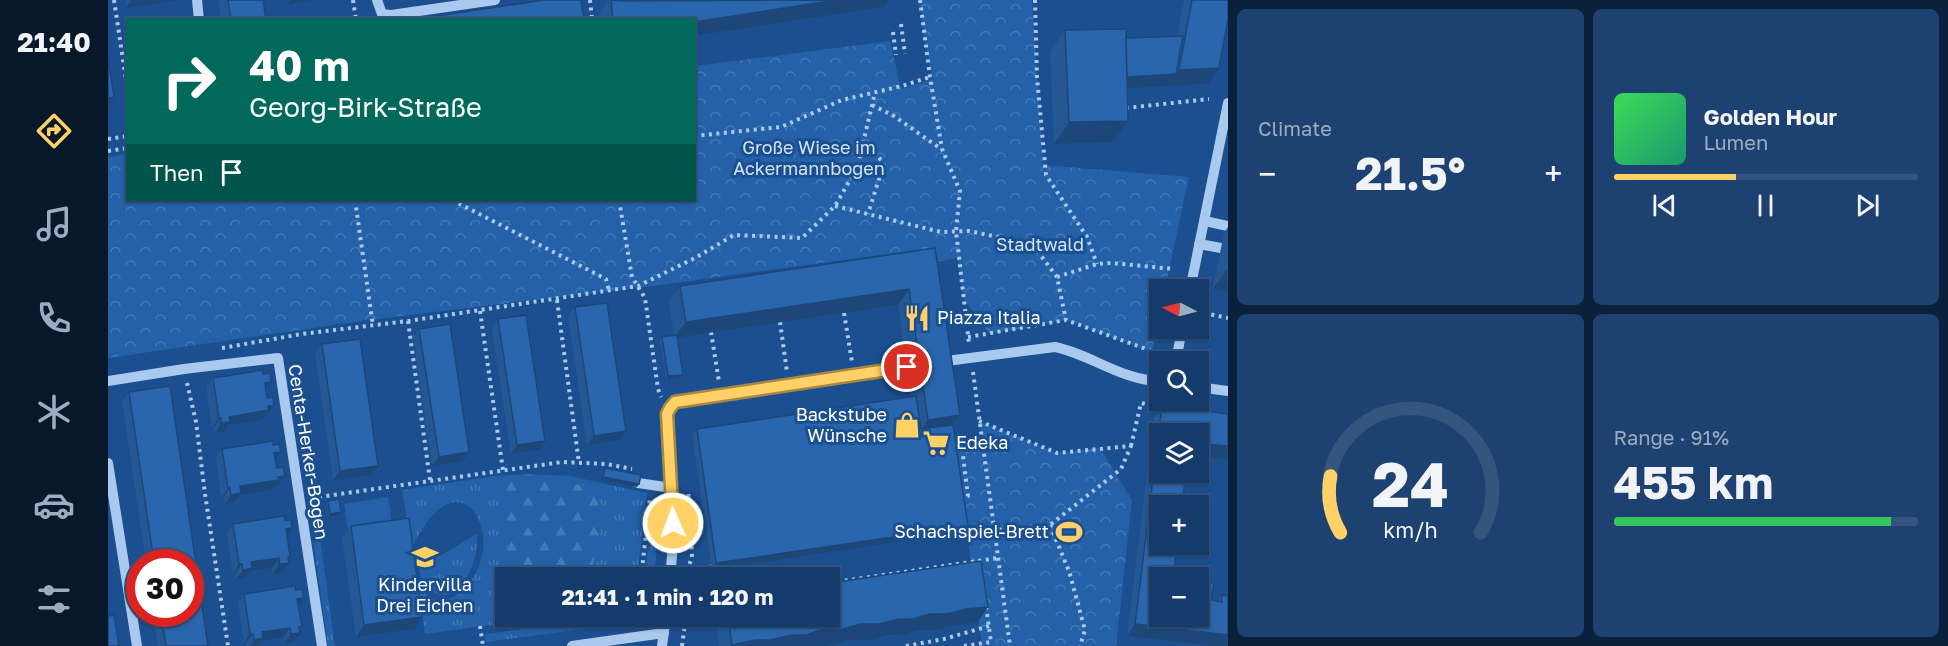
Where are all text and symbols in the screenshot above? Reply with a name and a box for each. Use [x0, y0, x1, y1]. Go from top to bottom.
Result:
text: 21:40 [17, 26, 91, 58]
text: 40 m [249, 40, 350, 90]
icon: right [150, 42, 228, 120]
text: Georg-Birk-Straße [249, 91, 482, 123]
text: Golden Hour [1704, 103, 1837, 130]
icon: directions [33, 110, 75, 152]
text: Climate [1258, 116, 1332, 140]
text: Lumen [1704, 130, 1768, 154]
park label: Große Wiese im Ackermannbogen [733, 136, 885, 179]
text: 21.5° [1355, 146, 1465, 200]
text: − [1258, 154, 1276, 193]
text: + [1544, 154, 1563, 193]
icon: arrive [215, 156, 248, 189]
text: Then [150, 159, 203, 186]
icon: previous [1648, 189, 1681, 222]
icon: pause [1749, 189, 1782, 222]
icon: next [1851, 189, 1884, 222]
icon: music [33, 203, 75, 245]
park label: Stadtwald [996, 233, 1084, 255]
north arrow [1149, 279, 1209, 339]
map controls [1149, 279, 1209, 627]
icon: phone [33, 297, 75, 339]
restaurant icon: Piazza Italia [902, 303, 932, 333]
place label: Piazza Italia [937, 306, 1041, 328]
pin [881, 341, 932, 392]
icon: arrive [890, 350, 923, 383]
button: search [1149, 351, 1209, 411]
street label: Centa-Herker-Bogen [284, 363, 334, 541]
icon: climate [33, 391, 75, 433]
place label: Backstube Wünsche [796, 403, 887, 446]
shop icon: Backstube Wünsche [892, 410, 922, 440]
button: layers [1149, 423, 1209, 483]
text: Range · 91% [1614, 425, 1729, 449]
supermarket icon: Edeka [921, 428, 951, 458]
place label: Edeka [956, 431, 1008, 453]
text: 24 [1372, 446, 1449, 521]
text: 455 km [1614, 455, 1773, 509]
icon: car [33, 484, 75, 526]
position arrow [641, 491, 705, 555]
button: + [1149, 495, 1209, 555]
sports icon: Schachspiel-Brett [1054, 517, 1084, 547]
text: km/h [1383, 517, 1438, 543]
place label: Schachspiel-Brett [894, 520, 1049, 542]
school or university icon: Kindervilla Drei Eichen [410, 542, 440, 572]
speed limit sign: 30 [126, 549, 204, 627]
button: − [1149, 567, 1209, 627]
place label: Kindervilla Drei Eichen [376, 573, 474, 616]
icon: filters [33, 578, 75, 620]
text: 21:41 · 1 min · 120 m [561, 583, 774, 610]

